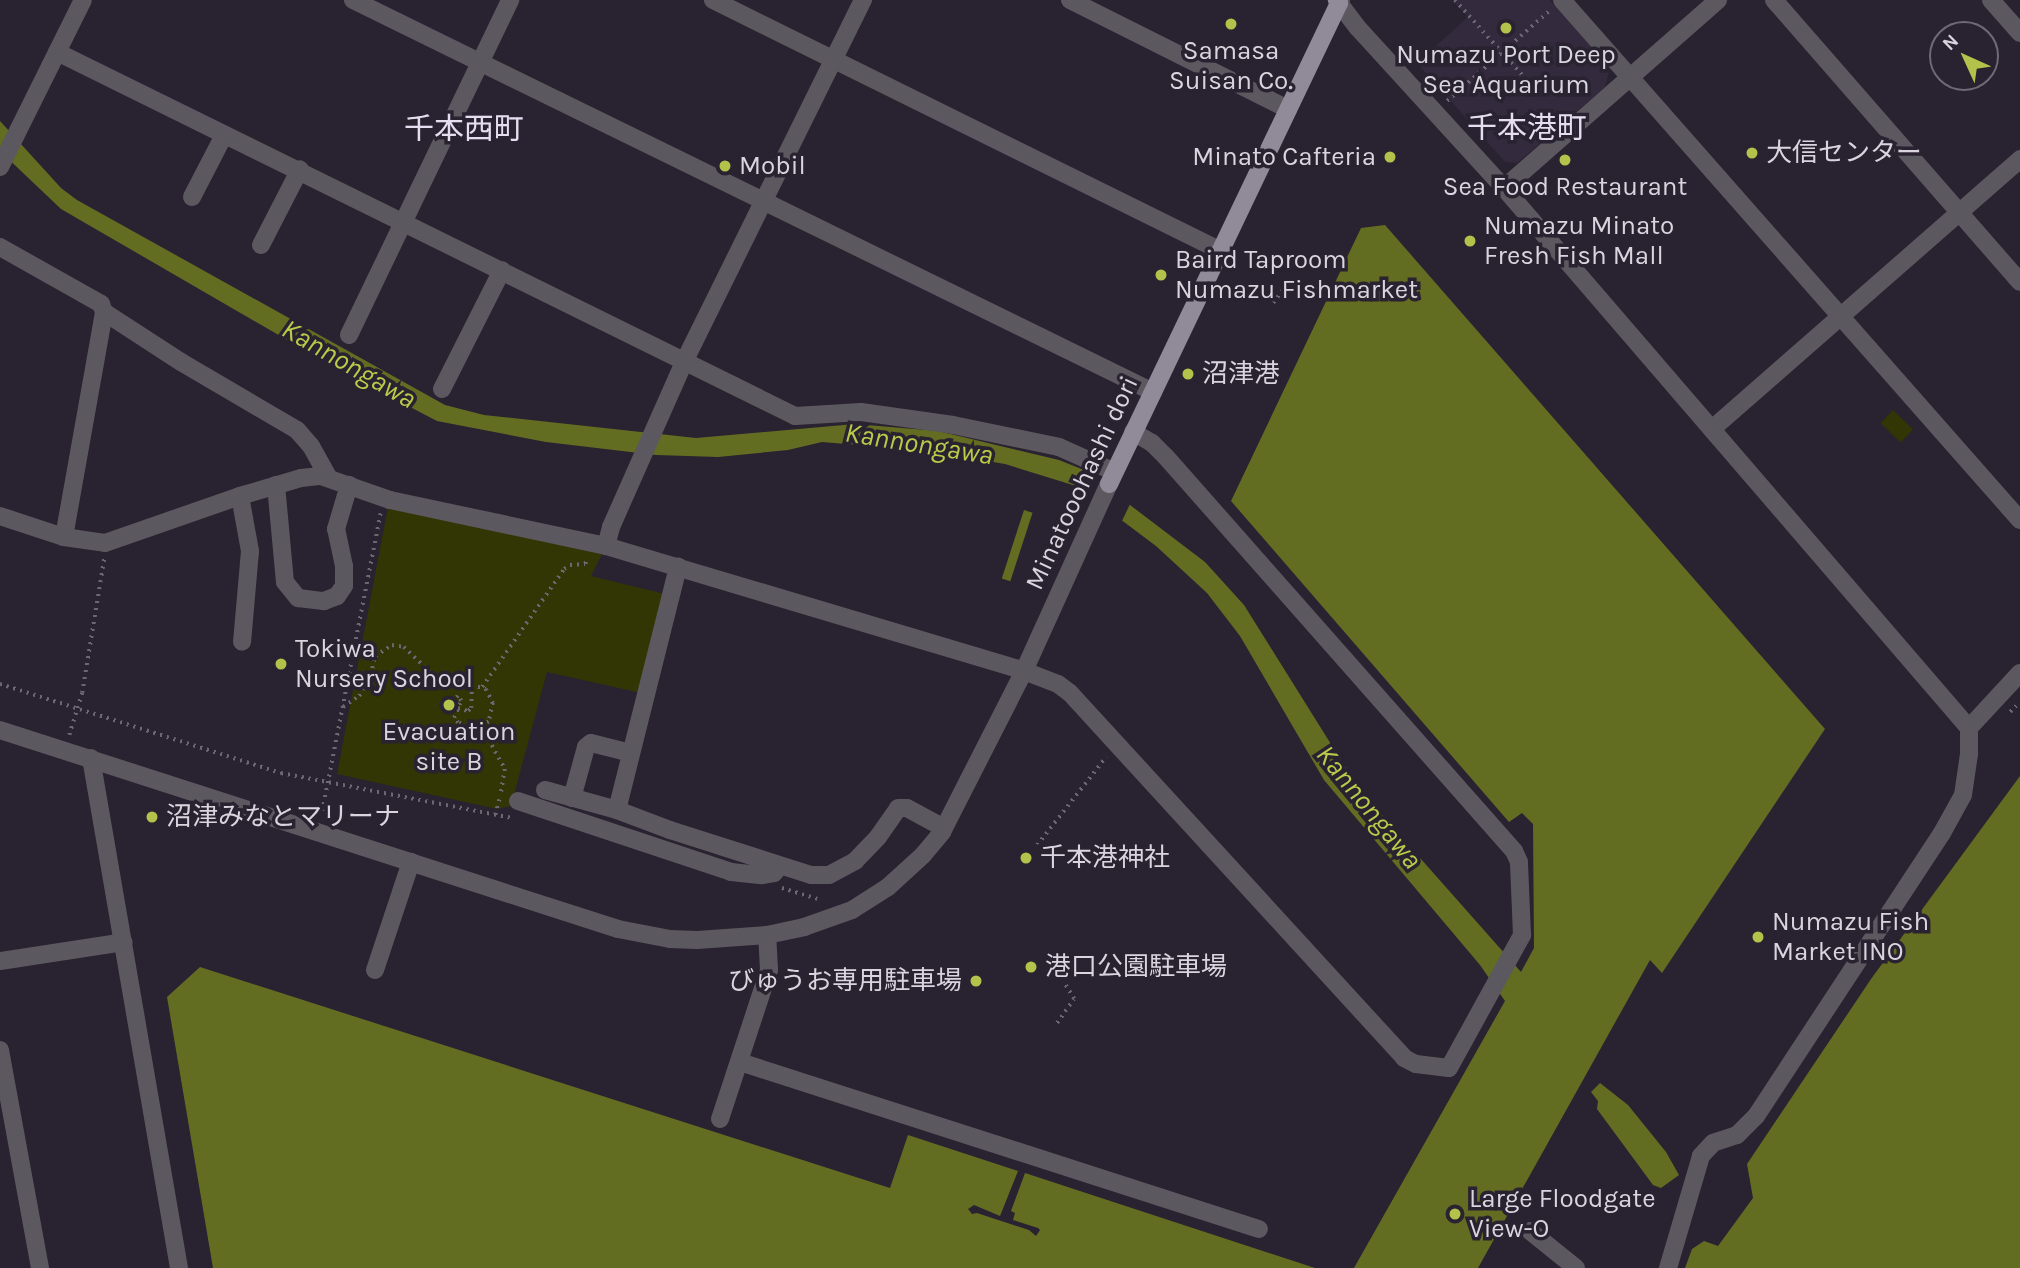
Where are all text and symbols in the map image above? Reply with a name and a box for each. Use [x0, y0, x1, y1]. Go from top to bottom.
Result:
marker: Samasa Suisan Co. [1223, 16, 1239, 32]
marker: Numazu Port Deep Sea Aquarium [1498, 20, 1514, 36]
north arrow [1929, 21, 1999, 91]
text: N [1938, 30, 1963, 55]
place label: Samasa Suisan Co. [1169, 35, 1293, 96]
place label: Numazu Port Deep Sea Aquarium [1396, 39, 1616, 100]
district label: 千本港町 [1467, 110, 1587, 146]
district label: 千本西町 [404, 111, 524, 147]
place label: 大信センター [1766, 137, 1922, 169]
place label: Minato Cafteria [1192, 141, 1376, 173]
marker: 大信センター [1744, 145, 1760, 161]
marker: Minato Cafteria [1382, 149, 1398, 165]
place label: Mobil [739, 150, 806, 182]
marker: Sea Food Restaurant [1557, 152, 1573, 168]
marker: Mobil [717, 158, 733, 174]
place label: Sea Food Restaurant [1443, 171, 1687, 203]
place label: Numazu Minato Fresh Fish Mall [1484, 210, 1674, 272]
marker: Numazu Minato Fresh Fish Mall [1462, 233, 1478, 249]
place label: Baird Taproom Numazu Fishmarket [1175, 244, 1418, 306]
marker: Baird Taproom Numazu Fishmarket [1153, 267, 1169, 283]
water label: Kannongawa [276, 312, 422, 416]
place label: 沼津港 [1202, 358, 1280, 390]
marker: 沼津港 [1180, 366, 1196, 382]
street label: Minatooohashi dori [1019, 371, 1145, 595]
water label: Kannongawa [843, 416, 995, 472]
place label: Tokiwa Nursery School [295, 633, 473, 694]
marker: Tokiwa Nursery School [273, 656, 289, 672]
marker: Evacuation site B [441, 697, 457, 713]
place label: Evacuation site B [383, 716, 515, 778]
water label: Kannongawa [1309, 738, 1429, 876]
place label: 沼津みなとマリーナ [166, 801, 400, 833]
marker: 沼津みなとマリーナ [144, 809, 160, 825]
place label: 千本港神社 [1040, 842, 1170, 874]
marker: 千本港神社 [1018, 850, 1034, 866]
place label: Numazu Fish Market INO [1772, 906, 1929, 968]
marker: Numazu Fish Market INO [1750, 929, 1766, 945]
place label: 港口公園駐車場 [1045, 951, 1227, 983]
marker: 港口公園駐車場 [1023, 959, 1039, 975]
place label: びゅうお専用駐車場 [728, 965, 962, 997]
marker: びゅうお専用駐車場 [968, 973, 984, 989]
place label: Large Floodgate View-O [1469, 1183, 1655, 1244]
marker: Large Floodgate View-O [1447, 1206, 1463, 1222]

